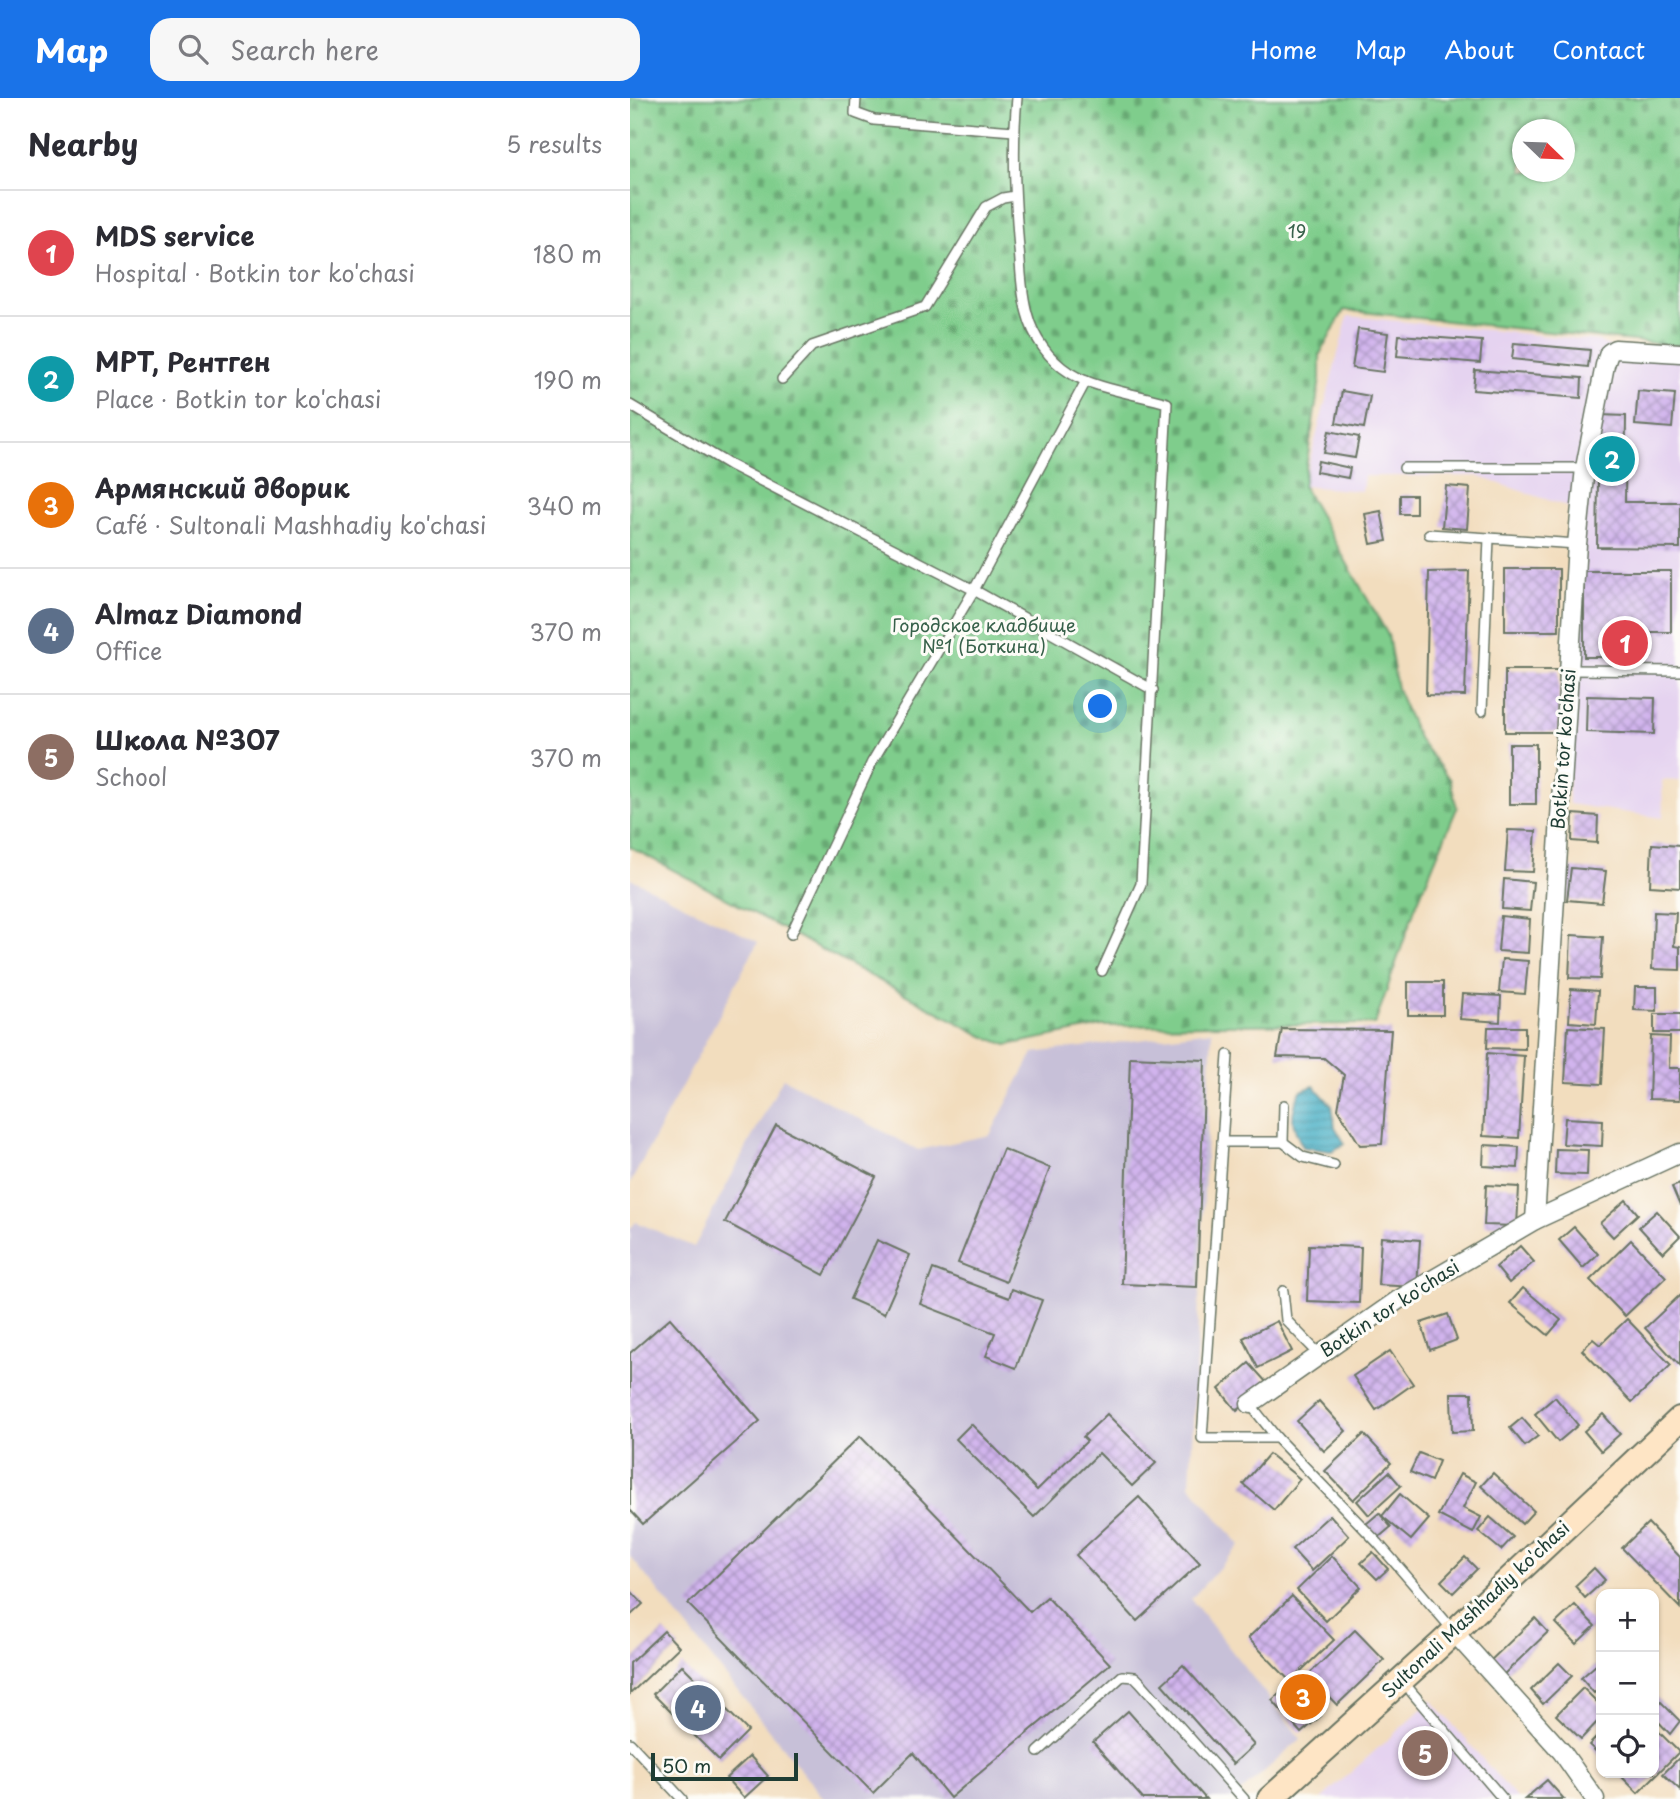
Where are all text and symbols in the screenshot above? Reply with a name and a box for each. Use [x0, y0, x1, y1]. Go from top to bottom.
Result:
search box [150, 18, 640, 81]
text: Map [35, 24, 108, 74]
icon: search [174, 30, 212, 68]
text: Search here [230, 30, 379, 69]
text: Home [1250, 31, 1317, 67]
text: Map [1355, 31, 1406, 67]
text: About [1444, 31, 1514, 67]
text: Contact [1552, 31, 1645, 67]
north arrow [1512, 119, 1575, 182]
text: Nearby [28, 121, 138, 166]
text: 5 results [506, 126, 602, 161]
text: MDS service [95, 216, 255, 255]
park label: 19 [1288, 217, 1306, 244]
text: 1 [46, 236, 57, 271]
text: 180 m [533, 236, 602, 271]
text: Hospital · Botkin tor ko'chasi [95, 255, 415, 290]
text: МРТ, Рентген [95, 342, 271, 381]
text: 2 [43, 362, 59, 397]
text: 190 m [534, 362, 602, 397]
text: Place · Botkin tor ko'chasi [95, 381, 381, 416]
pin: 2 [1589, 433, 1635, 485]
text: Армянский дворик [95, 468, 350, 507]
text: 3 [43, 488, 59, 523]
text: 340 m [527, 488, 602, 523]
text: Café · Sultonali Mashhadiy ko'chasi [95, 507, 486, 542]
text: Almaz Diamond [95, 594, 302, 633]
park label: Городское кладбище №1 (Боткина) [892, 611, 1076, 659]
text: 4 [43, 614, 59, 649]
text: 370 m [529, 614, 602, 649]
pin: 1 [1602, 617, 1648, 669]
text: Office [95, 633, 162, 668]
street label: Botkin tor ko'chasi [1543, 668, 1582, 830]
your location [1083, 689, 1117, 723]
text: Школа №307 [95, 720, 280, 759]
text: 5 [44, 740, 58, 775]
text: 370 m [529, 740, 602, 775]
text: School [95, 759, 167, 794]
street label: Botkin tor ko'chasi [1314, 1253, 1464, 1363]
street label: Sultonali Mashhadiy ko'chasi [1375, 1514, 1575, 1704]
map controls [1596, 1589, 1659, 1778]
button: + [1596, 1589, 1659, 1652]
button: − [1596, 1652, 1659, 1715]
pin: 3 [1280, 1671, 1326, 1723]
pin: 4 [675, 1682, 721, 1734]
button: locate [1596, 1715, 1659, 1778]
pin: 5 [1402, 1727, 1448, 1779]
scale bar [651, 1750, 798, 1782]
text: 50 m [662, 1751, 711, 1779]

